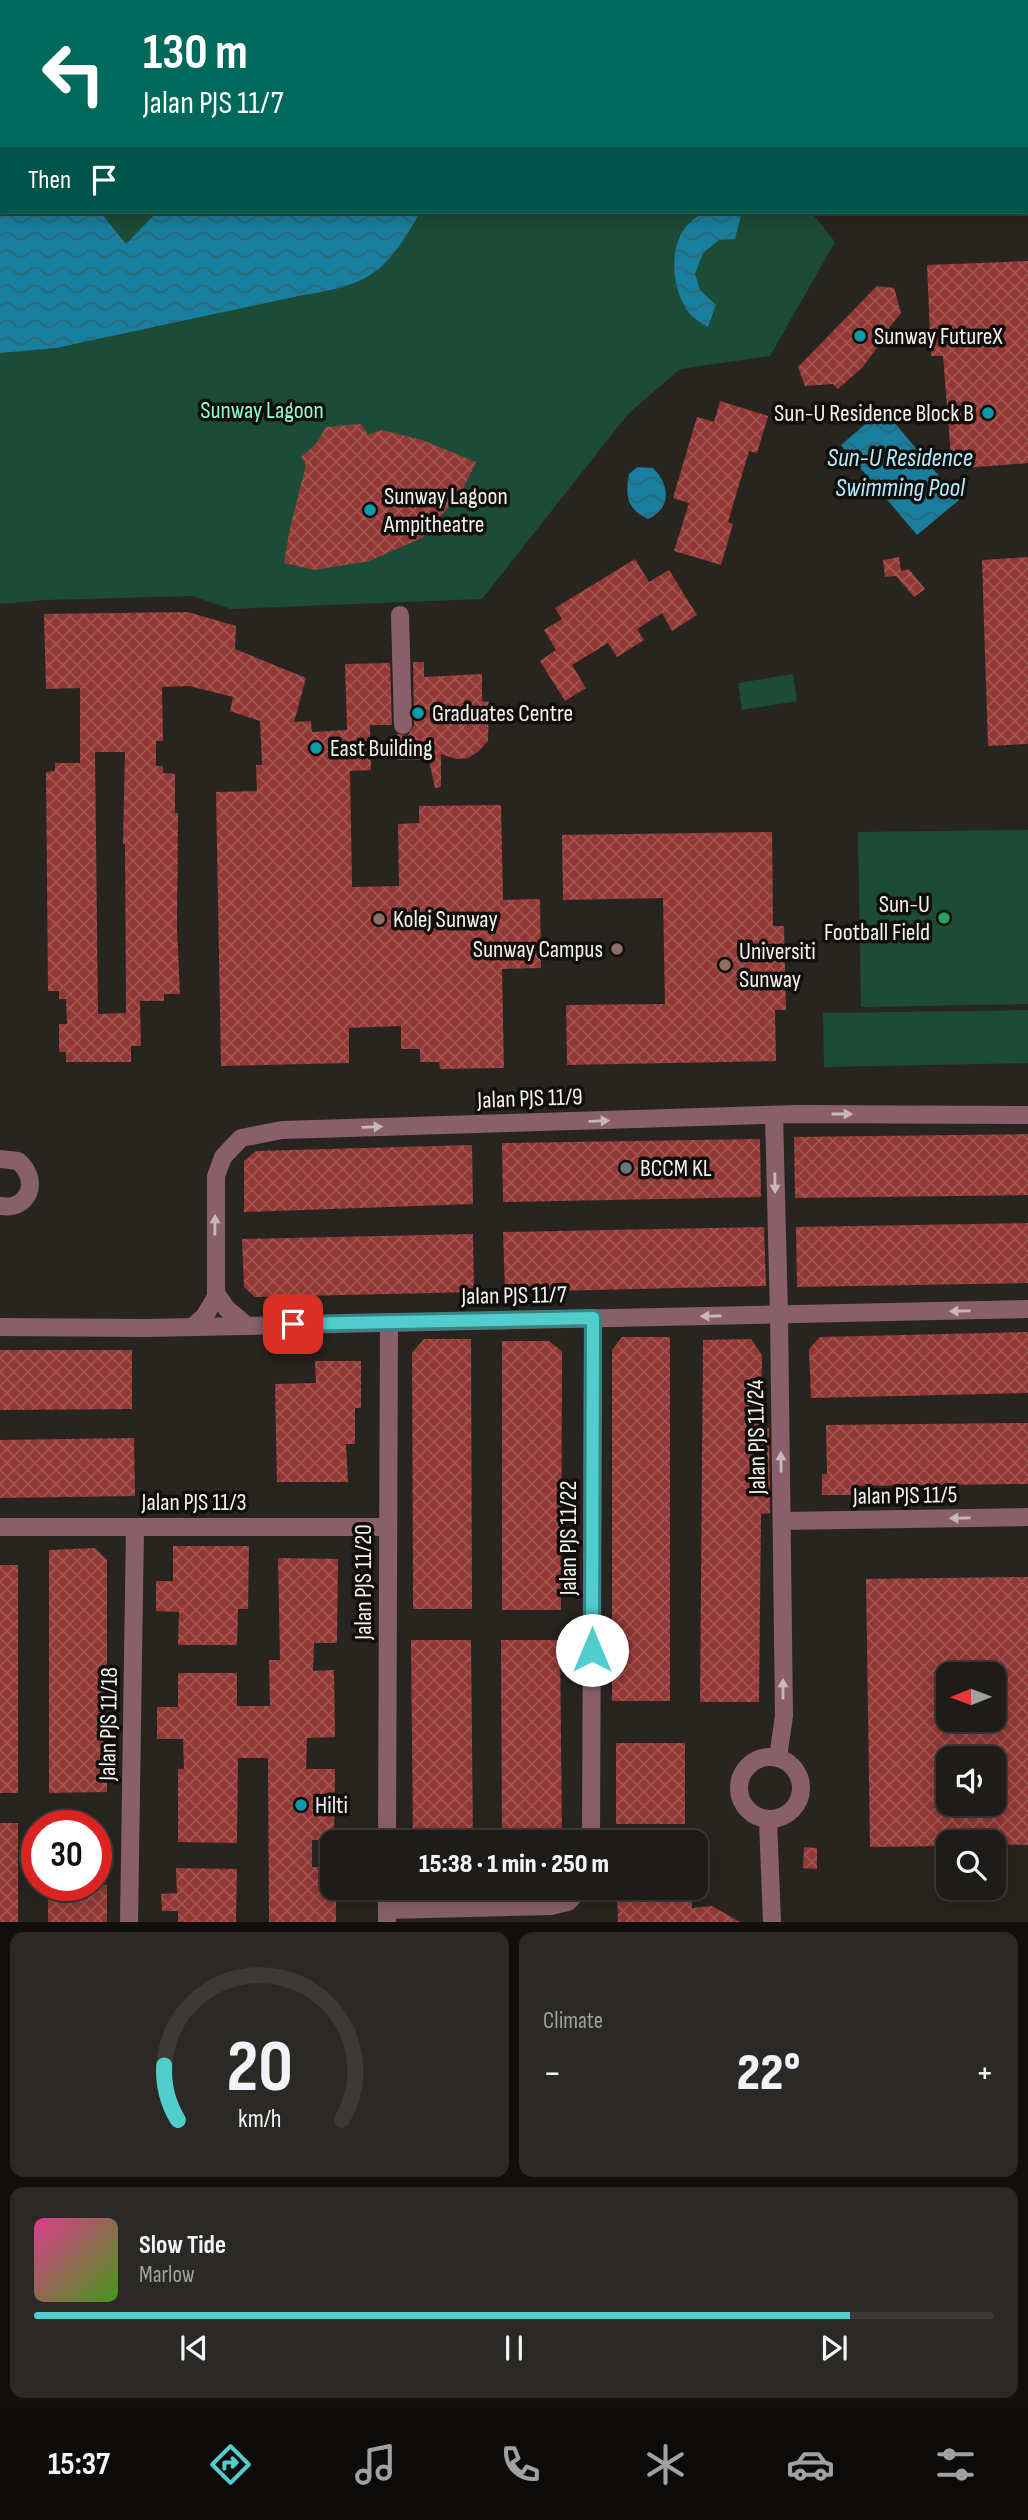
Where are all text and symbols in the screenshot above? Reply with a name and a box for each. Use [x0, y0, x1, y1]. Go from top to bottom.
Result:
text: 130 m [143, 24, 248, 83]
icon: left [28, 28, 119, 119]
text: Jalan PJS 11/7 [143, 84, 284, 123]
icon: arrive [85, 161, 123, 199]
text: Then [28, 165, 71, 196]
place label: Sunway FutureX [874, 322, 1003, 351]
marker: Sunway FutureX [852, 328, 868, 344]
park label: Sunway Lagoon [200, 396, 324, 425]
place label: Sun-U Residence Block B [774, 399, 974, 428]
marker: Sun-U Residence Block B [980, 405, 996, 421]
water label: Sun-U Residence Swimming Pool [827, 443, 973, 504]
place label: Sunway Lagoon Ampitheatre [383, 482, 508, 539]
marker: Sunway Lagoon Ampitheatre [362, 502, 378, 518]
place label: Graduates Centre [432, 699, 573, 728]
marker: Graduates Centre [410, 705, 426, 721]
place label: East Building [330, 734, 432, 763]
marker: East Building [308, 740, 324, 756]
place label: Sun-U Football Field [824, 890, 930, 947]
place label: Kolej Sunway [393, 905, 498, 934]
marker: Sun-U Football Field [936, 910, 952, 926]
marker: Kolej Sunway [371, 911, 387, 927]
place label: Sunway Campus [473, 935, 603, 964]
place label: Universiti Sunway [739, 937, 816, 994]
marker: Sunway Campus [609, 941, 625, 957]
marker: Universiti Sunway [717, 957, 733, 973]
street label: Jalan PJS 11/9 [476, 1082, 583, 1115]
one-way arrow [831, 1108, 853, 1120]
one-way arrow [589, 1115, 611, 1126]
one-way arrow [361, 1122, 383, 1133]
place label: BCCM KL [640, 1154, 712, 1183]
marker: BCCM KL [618, 1160, 634, 1176]
one-way arrow [770, 1172, 781, 1194]
one-way arrow [209, 1214, 221, 1236]
street label: Jalan PJS 11/7 [460, 1280, 567, 1311]
pin [263, 1294, 323, 1354]
icon: arrive [274, 1305, 312, 1343]
one-way arrow [949, 1305, 971, 1316]
one-way arrow [700, 1310, 722, 1322]
street label: Jalan PJS 11/24 [741, 1379, 772, 1496]
one-way arrow [776, 1451, 787, 1473]
street label: Jalan PJS 11/5 [852, 1480, 957, 1511]
street label: Jalan PJS 11/22 [554, 1481, 583, 1596]
street label: Jalan PJS 11/3 [141, 1488, 246, 1517]
one-way arrow [949, 1513, 971, 1524]
street label: Jalan PJS 11/20 [349, 1524, 378, 1641]
position arrow [555, 1613, 629, 1687]
north arrow [936, 1662, 1006, 1732]
map controls [936, 1662, 1006, 1900]
street label: Jalan PJS 11/18 [93, 1667, 124, 1782]
one-way arrow [777, 1678, 789, 1700]
button: sound [936, 1746, 1006, 1816]
place label: Hilti [315, 1791, 348, 1820]
marker: Hilti [293, 1797, 309, 1813]
speed limit sign: 30 [21, 1810, 112, 1901]
button: search [936, 1830, 1006, 1900]
text: 15:38 · 1 min · 250 m [419, 1849, 609, 1880]
text: Climate [543, 2007, 603, 2035]
text: 20 [226, 2025, 293, 2113]
text: 22° [737, 2042, 800, 2105]
text: − [543, 2051, 562, 2096]
text: + [975, 2051, 994, 2096]
text: km/h [238, 2104, 281, 2135]
text: Slow Tide [139, 2230, 226, 2261]
text: Marlow [139, 2261, 195, 2289]
icon: previous [175, 2329, 213, 2367]
icon: pause [495, 2329, 533, 2367]
icon: next [815, 2329, 853, 2367]
icon: directions [206, 2440, 255, 2489]
icon: music [351, 2440, 400, 2489]
icon: phone [496, 2440, 545, 2489]
icon: climate [641, 2440, 690, 2489]
icon: car [786, 2440, 835, 2489]
icon: filters [931, 2440, 980, 2489]
text: 15:37 [48, 2445, 110, 2484]

